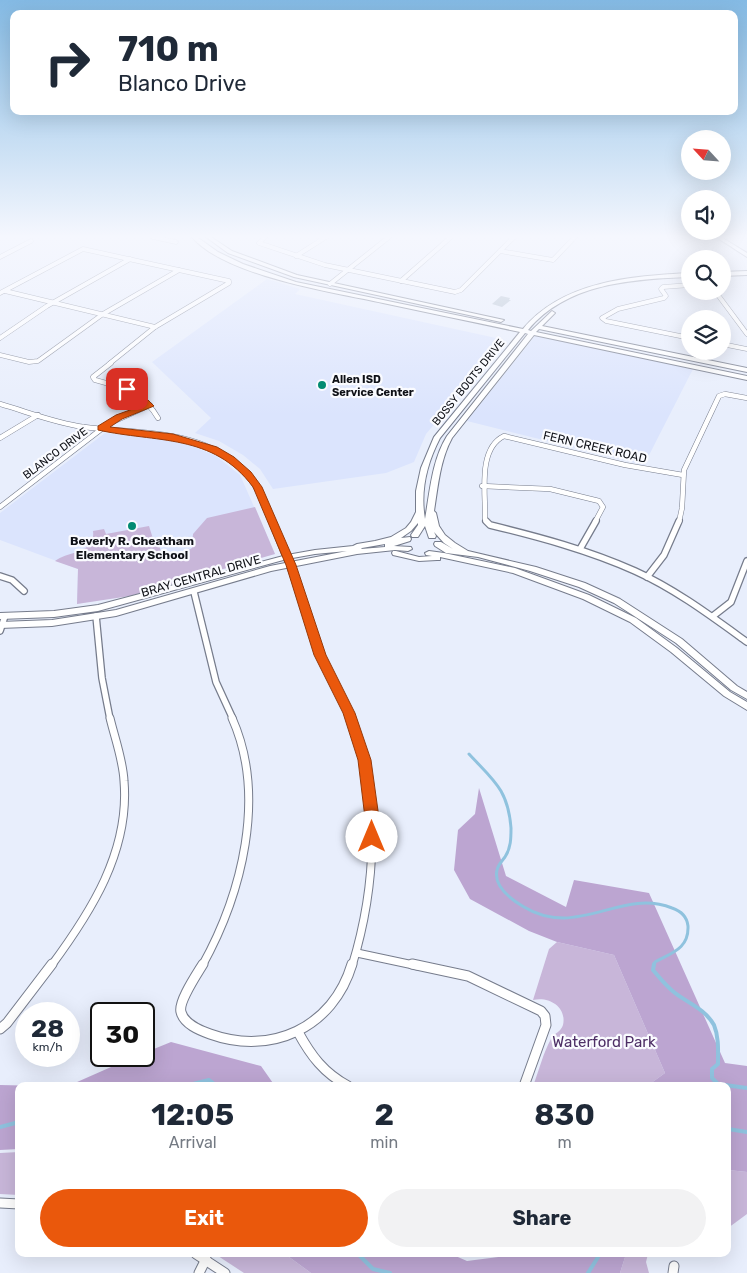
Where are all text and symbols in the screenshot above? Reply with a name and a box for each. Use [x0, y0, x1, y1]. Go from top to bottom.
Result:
text: 710 m [118, 28, 219, 70]
icon: right [35, 30, 100, 95]
text: Blanco Drive [118, 70, 247, 97]
north arrow [681, 130, 731, 180]
map controls [681, 130, 731, 360]
button: sound [681, 190, 731, 240]
button: search [681, 250, 731, 300]
button: layers [681, 310, 731, 360]
street label: BOSSY BOOTS DRIVE [430, 336, 507, 428]
pin [106, 368, 148, 410]
place label: Allen ISD Service Center [332, 373, 414, 399]
icon: arrive [113, 375, 141, 403]
marker: Allen ISD Service Center [316, 379, 328, 391]
street label: BLANCO DRIVE [20, 425, 90, 482]
street label: FERN CREEK ROAD [542, 428, 648, 466]
marker: Beverly R. Cheatham Elementary School [126, 520, 138, 532]
place label: Beverly R. Cheatham Elementary School [70, 534, 194, 562]
street label: BRAY CENTRAL DRIVE [140, 552, 262, 600]
position arrow [345, 810, 397, 862]
speed limit sign: 30 [90, 1002, 155, 1067]
text: 28 [31, 1014, 64, 1043]
park label: Waterford Park [552, 1033, 656, 1051]
text: km/h [33, 1040, 62, 1054]
text: 12:05 [151, 1097, 234, 1133]
text: 2 [374, 1097, 394, 1133]
text: 830 [534, 1097, 595, 1133]
text: Arrival [169, 1133, 217, 1152]
text: min [370, 1133, 398, 1152]
text: m [557, 1133, 572, 1152]
button: Exit [40, 1189, 368, 1247]
button: Share [378, 1189, 706, 1247]

